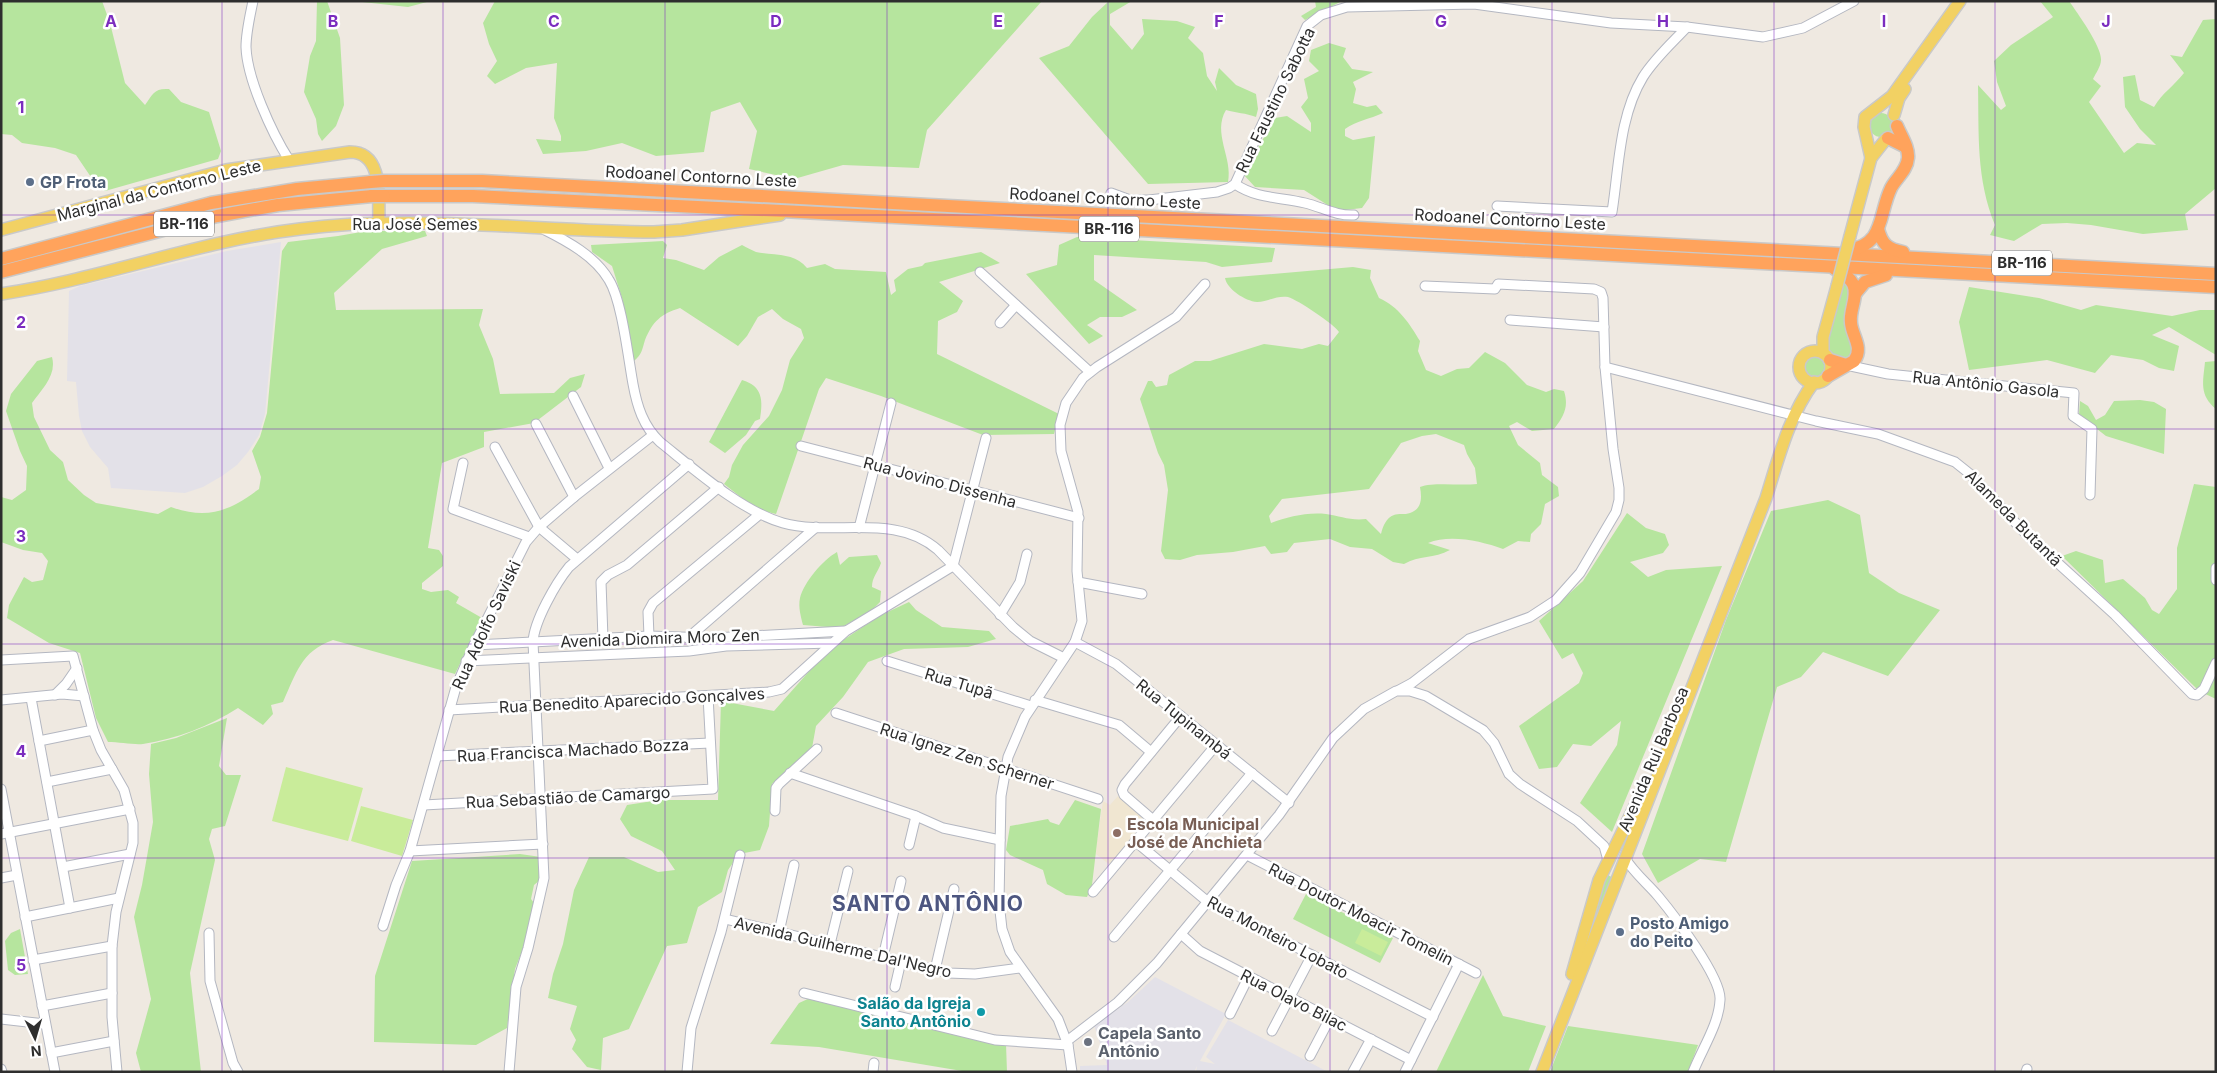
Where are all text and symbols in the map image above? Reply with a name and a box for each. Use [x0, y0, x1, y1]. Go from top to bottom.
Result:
text: A [105, 11, 117, 31]
text: B [328, 11, 338, 31]
text: C [548, 11, 560, 31]
text: D [770, 11, 782, 31]
text: E [993, 11, 1003, 31]
text: F [1214, 11, 1224, 31]
text: G [1435, 11, 1447, 31]
text: H [1657, 11, 1669, 31]
text: I [1882, 11, 1886, 31]
text: J [2101, 11, 2111, 31]
street label: Rua Faustino Sabotta [1231, 24, 1319, 176]
text: 1 [18, 97, 24, 117]
street label: Marginal da Contorno Leste [55, 155, 263, 225]
street label: Rodoanel Contorno Leste [605, 161, 797, 191]
place label: GP Frota [40, 172, 106, 192]
marker: GP Frota [24, 176, 36, 188]
street label: Rodoanel Contorno Leste [1009, 183, 1201, 213]
street label: Rodoanel Contorno Leste [1414, 204, 1606, 234]
road number: BR-116 [154, 212, 214, 236]
street label: Rua José Semes [352, 214, 478, 234]
road number: BR-116 [1079, 216, 1139, 242]
road number: BR-116 [1992, 250, 2052, 276]
text: 2 [16, 312, 26, 332]
street label: Rua Antônio Gasola [1912, 366, 2060, 402]
street label: Rua Jovino Dissenha [861, 452, 1019, 512]
street label: Alameda Butantã [1961, 465, 2067, 571]
text: 3 [16, 526, 26, 546]
street label: Rua Adolfo Saviski [447, 557, 525, 693]
street label: Avenida Diomira Moro Zen [560, 625, 760, 651]
street label: Rua Tupã [922, 663, 996, 703]
street label: Rua Tupinambá [1132, 674, 1236, 764]
street label: Rua Benedito Aparecido Gonçalves [499, 683, 765, 717]
street label: Avenida Rui Barbosa [1613, 684, 1693, 834]
street label: Rua Ignez Zen Scherner [877, 718, 1057, 794]
street label: Rua Francisca Machado Bozza [456, 734, 690, 766]
text: 4 [16, 741, 27, 761]
street label: Rua Sebastião de Camargo [465, 782, 671, 812]
place label: Escola Municipal José de Anchieta [1127, 814, 1262, 852]
marker: Escola Municipal José de Anchieta [1111, 827, 1123, 839]
street label: Rua Doutor Moacir Tomelin [1265, 859, 1457, 969]
district label: SANTO ANTÔNIO [832, 890, 1024, 916]
street label: Rua Monteiro Lobato [1204, 891, 1352, 983]
street label: Avenida Guilherme Dal'Negro [732, 912, 954, 982]
place label: Posto Amigo do Peito [1630, 913, 1729, 951]
marker: Posto Amigo do Peito [1614, 926, 1626, 938]
text: 5 [16, 955, 26, 975]
street label: Rua Olavo Bilac [1237, 964, 1351, 1036]
place label: Salão da Igreja Santo Antônio [857, 993, 971, 1031]
marker: Salão da Igreja Santo Antônio [975, 1006, 987, 1018]
north arrow [10, 1013, 60, 1063]
place label: Capela Santo Antônio [1098, 1023, 1202, 1061]
marker: Capela Santo Antônio [1082, 1036, 1094, 1048]
text: N [30, 1043, 42, 1060]

